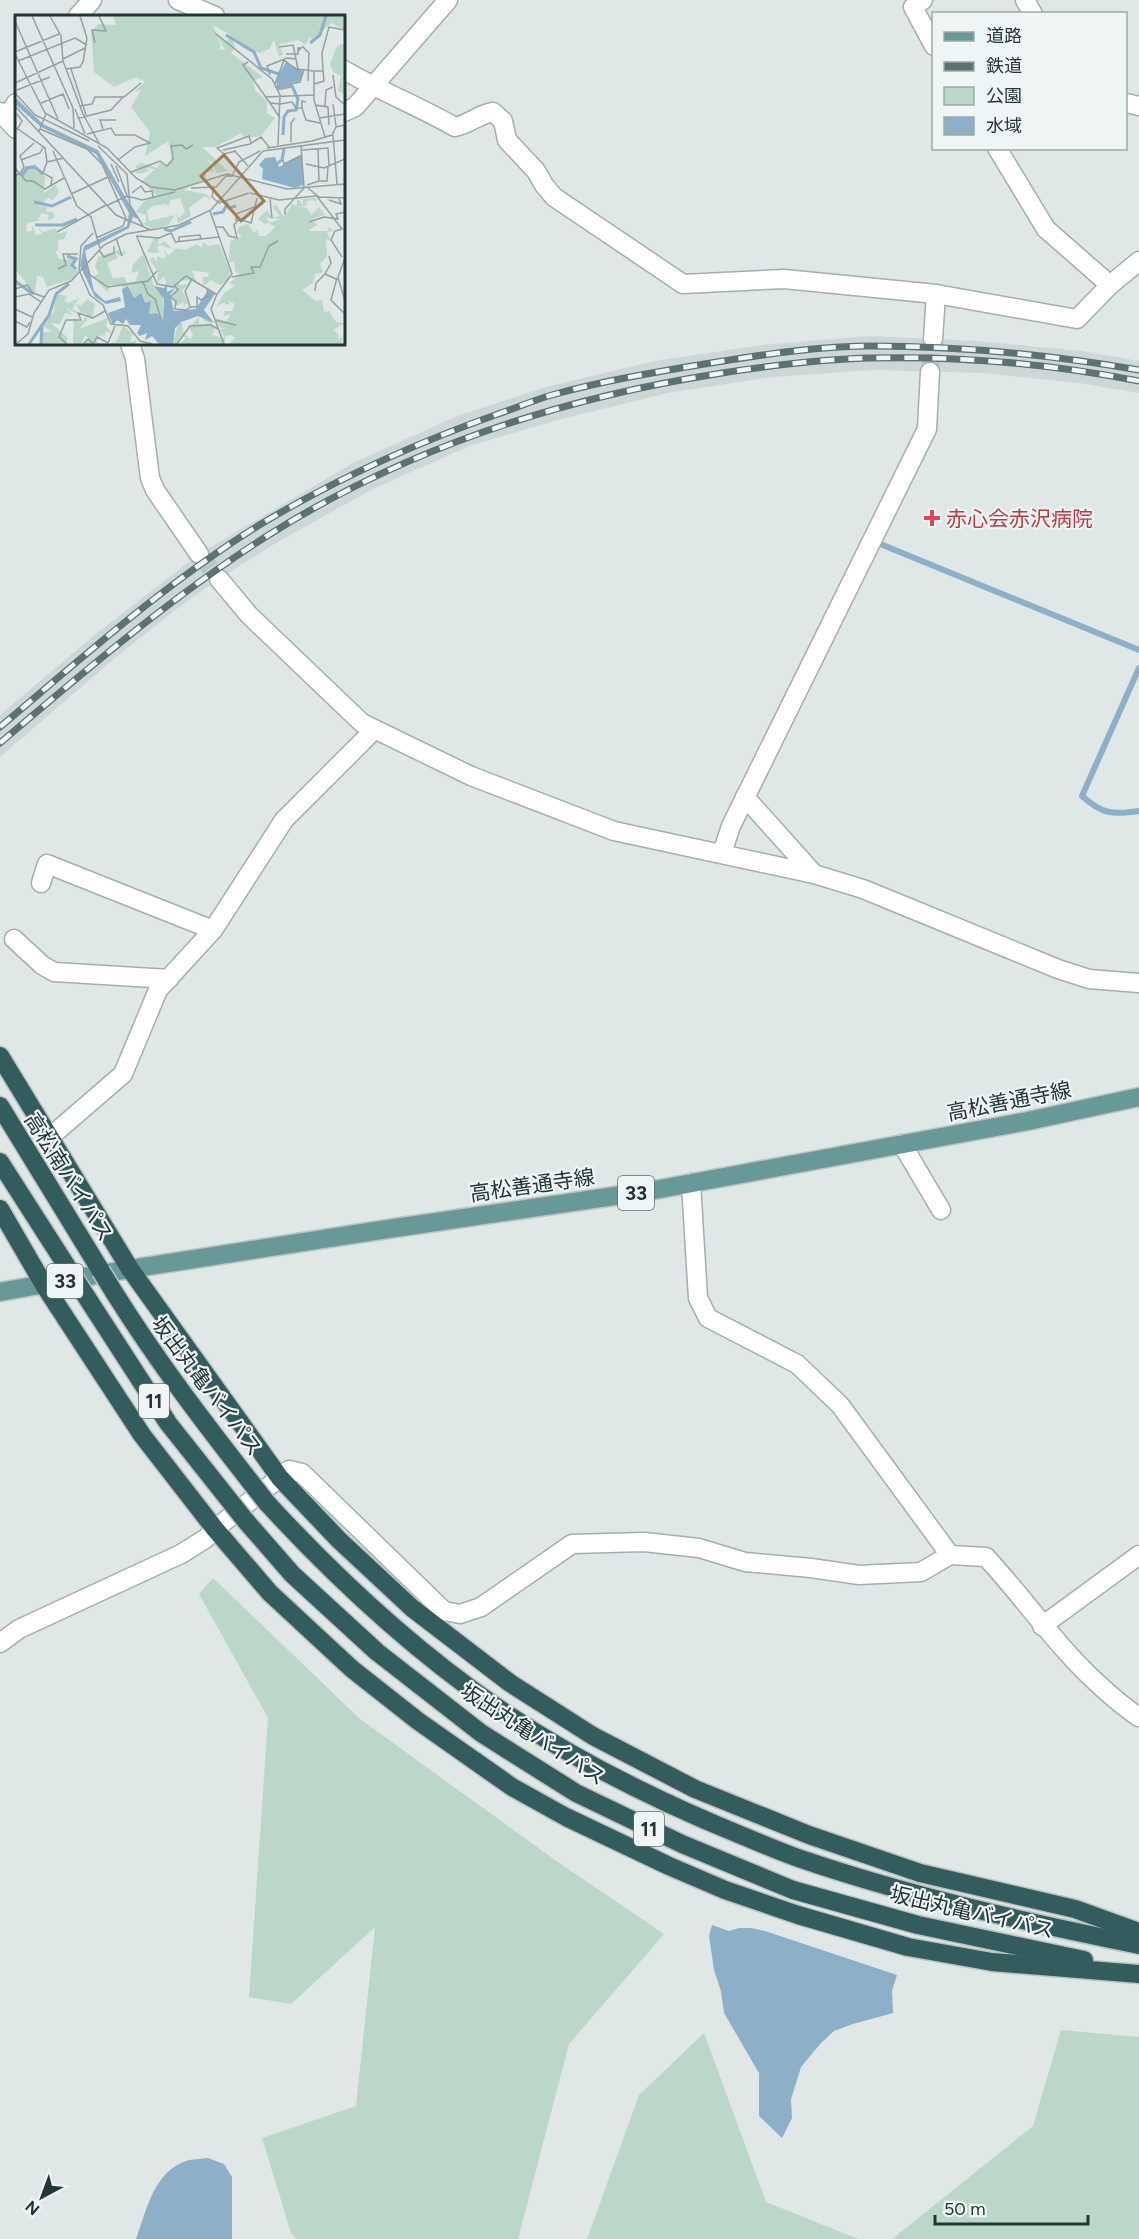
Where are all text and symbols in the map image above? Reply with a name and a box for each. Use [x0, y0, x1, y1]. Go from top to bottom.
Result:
legend [932, 12, 1127, 150]
inset map [15, 15, 345, 345]
text: 道路 [986, 25, 1022, 47]
text: 鉄道 [986, 55, 1022, 77]
text: 公園 [986, 85, 1022, 107]
text: 水域 [986, 115, 1022, 137]
place label: 赤心会赤沢病院 [946, 506, 1093, 531]
marker: 赤心会赤沢病院 [923, 509, 941, 527]
street label: 高松善通寺線 [945, 1077, 1073, 1125]
street label: 高松南バイパス [20, 1108, 118, 1246]
street label: 高松善通寺線 [468, 1164, 596, 1206]
road number: 33 [618, 1176, 654, 1210]
road number: 33 [47, 1264, 83, 1298]
street label: 坂出丸亀バイパス [147, 1312, 267, 1460]
road number: 11 [139, 1384, 169, 1418]
street label: 坂出丸亀バイパス [456, 1678, 610, 1790]
road number: 11 [634, 1812, 664, 1846]
street label: 坂出丸亀バイパス [888, 1881, 1056, 1943]
north arrow [12, 2167, 72, 2227]
scale bar [935, 2188, 1088, 2226]
text: N [22, 2197, 43, 2219]
text: 50 m [944, 2198, 986, 2220]

